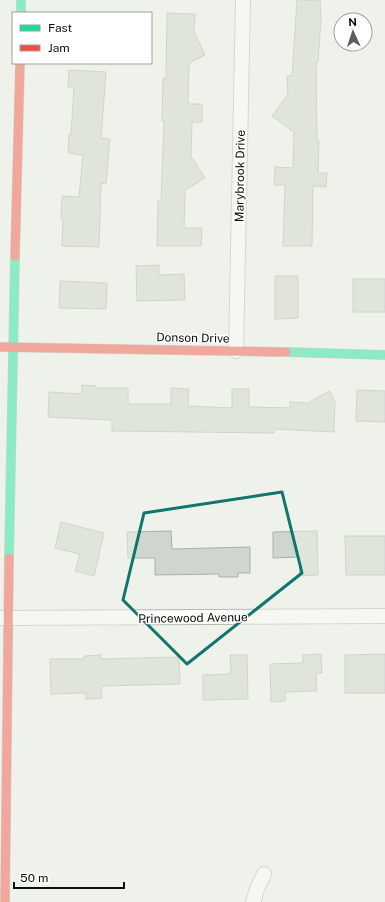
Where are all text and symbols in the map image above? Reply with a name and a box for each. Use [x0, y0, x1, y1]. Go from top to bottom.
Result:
legend [12, 12, 152, 64]
north arrow [333, 12, 373, 52]
text: N [348, 16, 357, 28]
text: Fast [48, 21, 73, 35]
text: Jam [48, 41, 70, 55]
street label: Marybrook Drive [232, 130, 248, 222]
street label: Donson Drive [156, 330, 230, 346]
street label: Princewood Avenue [138, 610, 248, 626]
scale bar [14, 864, 124, 890]
text: 50 m [20, 871, 48, 885]

